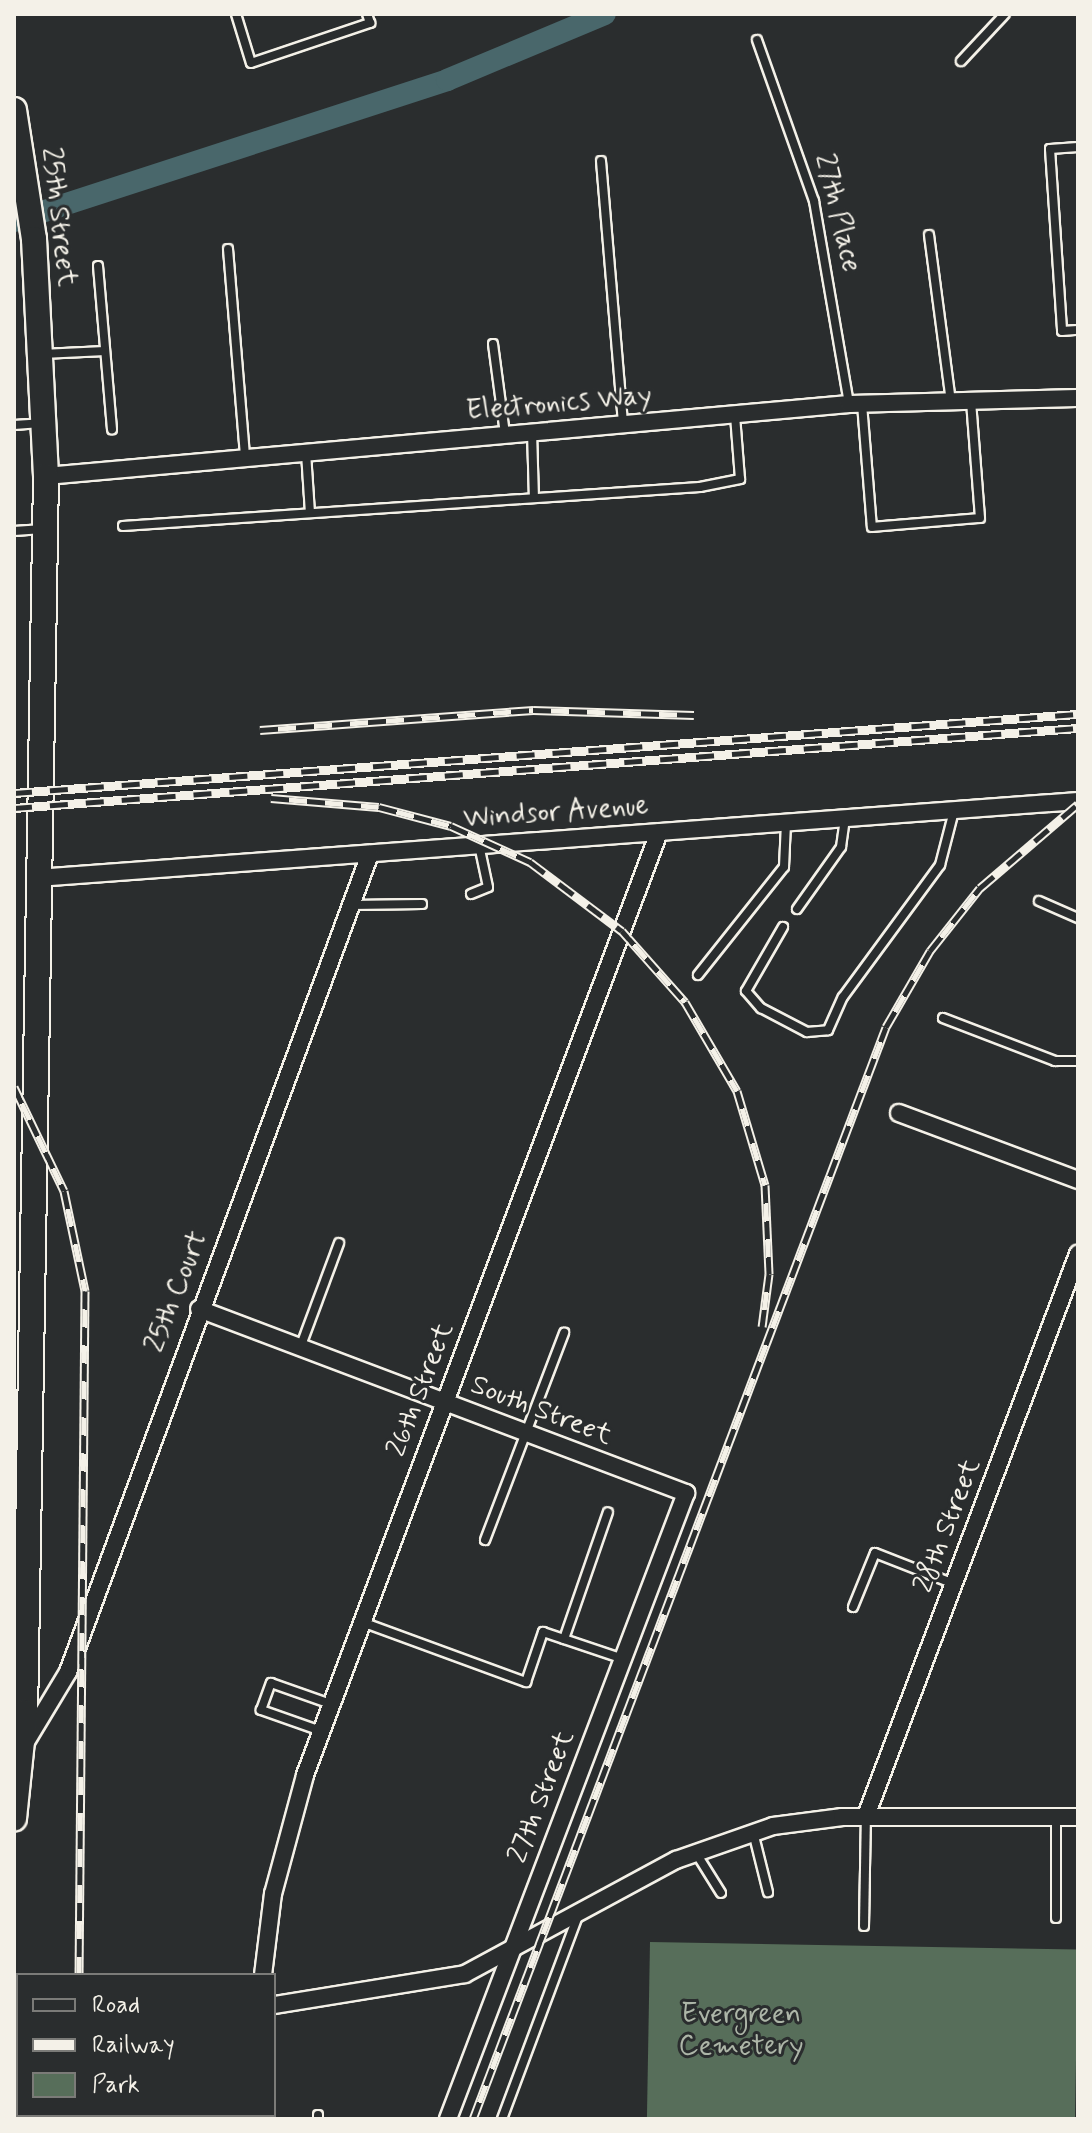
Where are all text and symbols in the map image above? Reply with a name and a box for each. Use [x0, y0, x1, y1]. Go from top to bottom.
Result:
street label: 25th Street [33, 145, 83, 289]
street label: 27th Place [806, 150, 868, 276]
street label: Electronics Way [465, 379, 653, 429]
street label: Windsor Avenue [459, 790, 653, 836]
street label: 25th Court [139, 1227, 215, 1357]
street label: 26th Street [380, 1318, 462, 1462]
street label: South Street [466, 1369, 616, 1453]
street label: 28th Street [907, 1454, 989, 1598]
street label: 27th Street [501, 1726, 583, 1868]
legend [16, 1973, 276, 2117]
text: Road [92, 1990, 140, 2021]
park label: Evergreen Cemetery [679, 1998, 803, 2064]
text: Railway [92, 2030, 175, 2061]
text: Park [92, 2070, 140, 2101]

